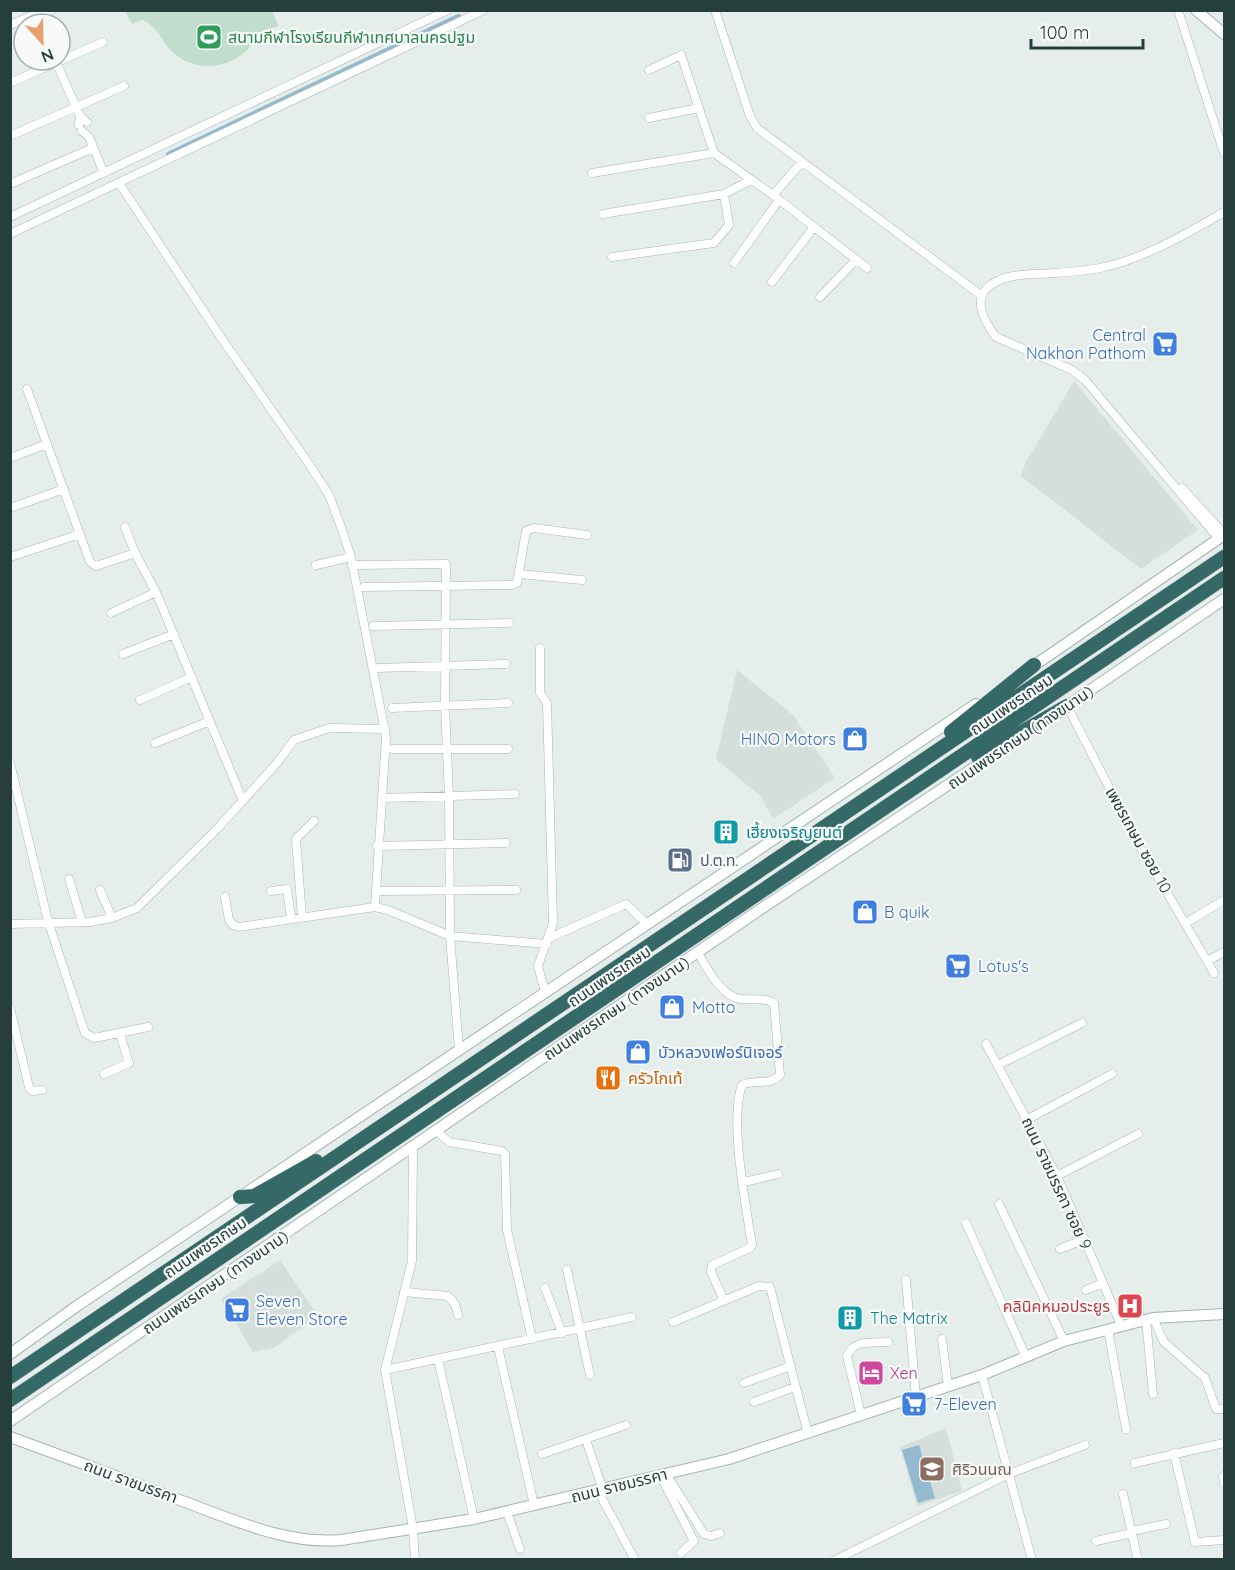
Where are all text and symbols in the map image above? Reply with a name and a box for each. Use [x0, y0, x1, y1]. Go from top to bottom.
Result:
north arrow [12, 12, 72, 72]
scale bar [1031, 12, 1144, 50]
text: 100 m [1040, 21, 1089, 44]
sports icon: สนามกีฬาโรงเรียนกีฬาเทศบาลนครปฐม [194, 22, 224, 52]
place label: สนามกีฬาโรงเรียนกีฬาเทศบาลนครปฐม [228, 27, 475, 47]
text: N [38, 44, 57, 67]
place label: Central Nakhon Pathom [1026, 325, 1146, 363]
supermarket icon: Central Nakhon Pathom [1150, 329, 1180, 359]
street label: ถนนเพชรเกษม [966, 669, 1056, 739]
street label: ถนนเพชรเกษม (ทางขนาน) [943, 681, 1097, 793]
shop icon: HINO Motors [840, 724, 870, 754]
place label: HINO Motors [741, 729, 836, 749]
street label: เพชรเกษม ซอย 10 [1102, 783, 1176, 897]
building icon: เฮี้ยงเจริญยนต์ [711, 817, 741, 847]
place label: เฮี้ยงเจริญยนต์ [746, 821, 842, 842]
fuel station icon: ป.ต.ท. [665, 845, 695, 875]
place label: ป.ต.ท. [700, 850, 738, 870]
shop icon: B quik [850, 897, 880, 927]
place label: B quik [884, 902, 930, 922]
street label: ถนนเพชรเกษม [564, 941, 654, 1011]
supermarket icon: Lotus's [943, 951, 973, 981]
street label: ถนนเพชรเกษม (ทางขนาน) [539, 952, 693, 1064]
place label: Lotus's [978, 956, 1029, 976]
shop icon: Motto [657, 992, 687, 1022]
place label: Motto [692, 997, 735, 1017]
shop icon: บัวหลวงเฟอร์นิเจอร์ [623, 1037, 653, 1067]
place label: บัวหลวงเฟอร์นิเจอร์ [658, 1042, 783, 1062]
restaurant icon: ครัวโกเท้ [593, 1063, 623, 1093]
place label: ครัวโกเท้ [628, 1068, 683, 1088]
street label: ถนน ราชมรรคา ซอย 9 [1018, 1114, 1096, 1252]
street label: ถนนเพชรเกษม [160, 1212, 250, 1282]
street label: ถนนเพชรเกษม (ทางขนาน) [138, 1226, 292, 1338]
place label: Seven Eleven Store [256, 1291, 347, 1329]
hospital icon: คลินิคหมอประยูร [1115, 1291, 1145, 1321]
supermarket icon: Seven Eleven Store [222, 1295, 252, 1325]
place label: คลินิคหมอประยูร [1003, 1296, 1110, 1316]
building icon: The Matrix [835, 1303, 865, 1333]
place label: The Matrix [870, 1308, 948, 1328]
hotel icon: Xen [856, 1358, 886, 1388]
place label: Xen [890, 1363, 918, 1383]
supermarket icon: 7-Eleven [899, 1389, 929, 1419]
place label: 7-Eleven [934, 1394, 997, 1414]
school or university icon: ศิริวนนณ [917, 1454, 947, 1484]
street label: ถนน ราชมรรคา [81, 1455, 181, 1507]
place label: ศิริวนนณ [952, 1459, 1012, 1479]
street label: ถนน ราชมรรคา [569, 1463, 669, 1507]

